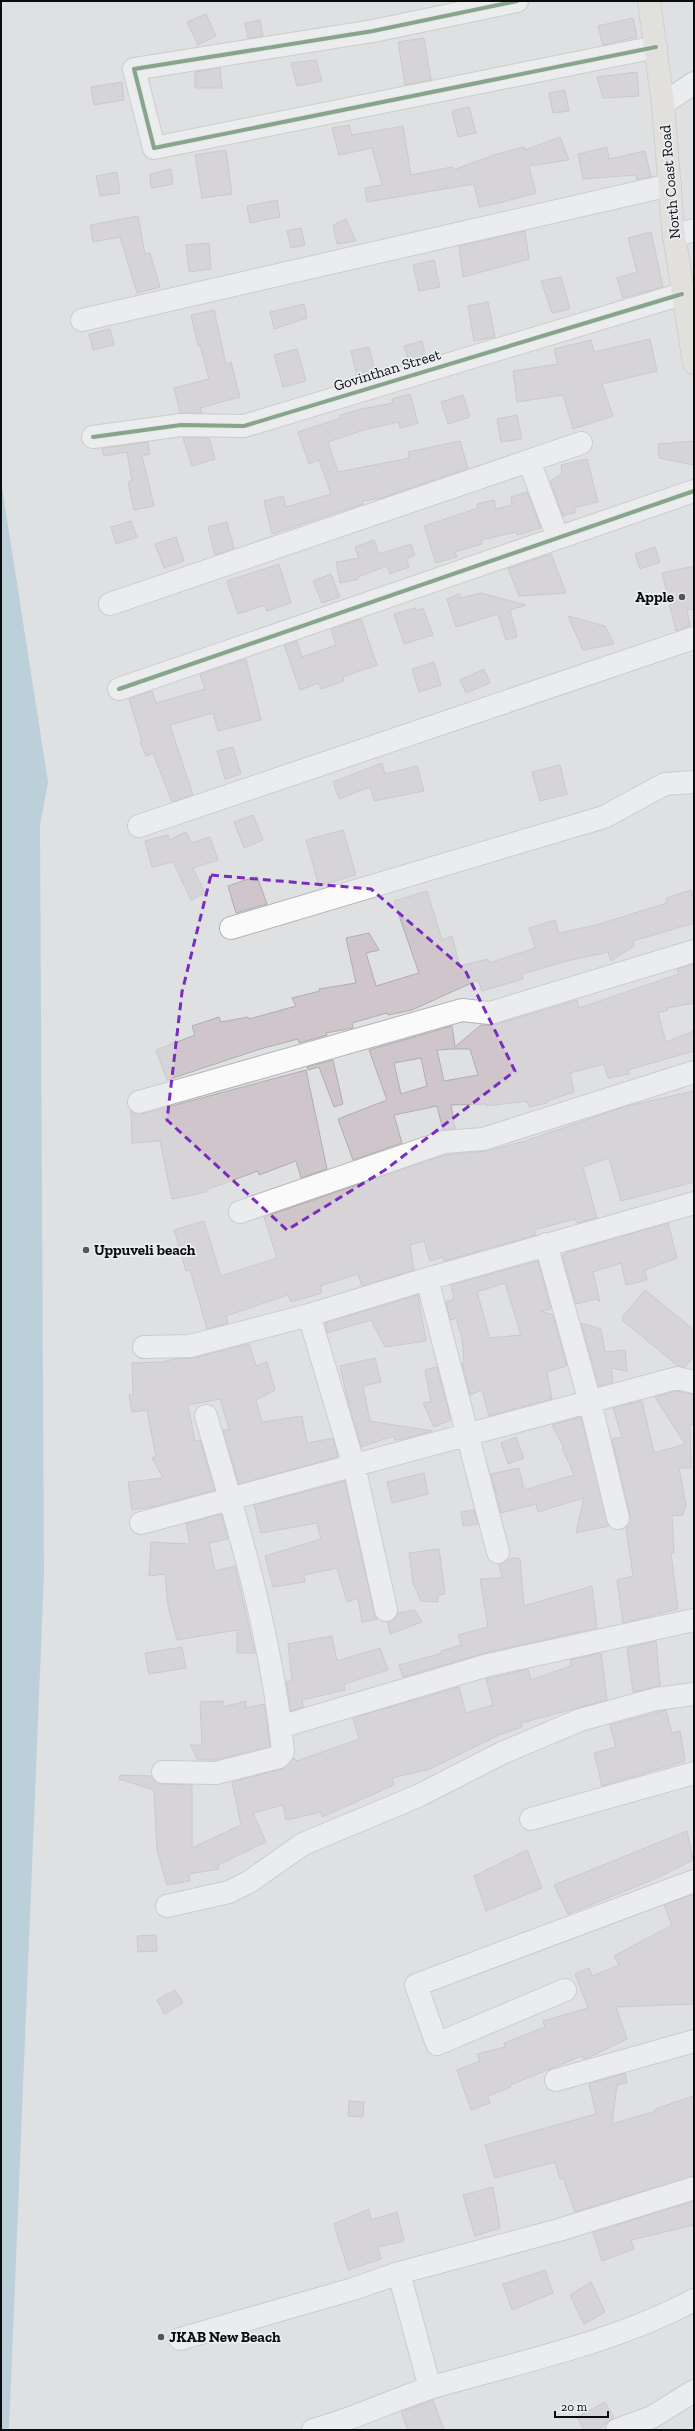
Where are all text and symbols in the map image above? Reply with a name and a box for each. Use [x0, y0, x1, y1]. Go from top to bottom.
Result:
street label: North Coast Road [656, 123, 684, 240]
street label: Govinthan Street [331, 345, 443, 395]
place label: Apple [635, 588, 674, 606]
marker: Apple [677, 592, 687, 602]
place label: Uppuveli beach [94, 1241, 196, 1259]
marker: Uppuveli beach [81, 1245, 91, 1255]
place label: JKAB New Beach [169, 2328, 281, 2346]
marker: JKAB New Beach [156, 2332, 166, 2342]
scale bar [555, 2393, 608, 2419]
text: 20 m [561, 2400, 588, 2414]

